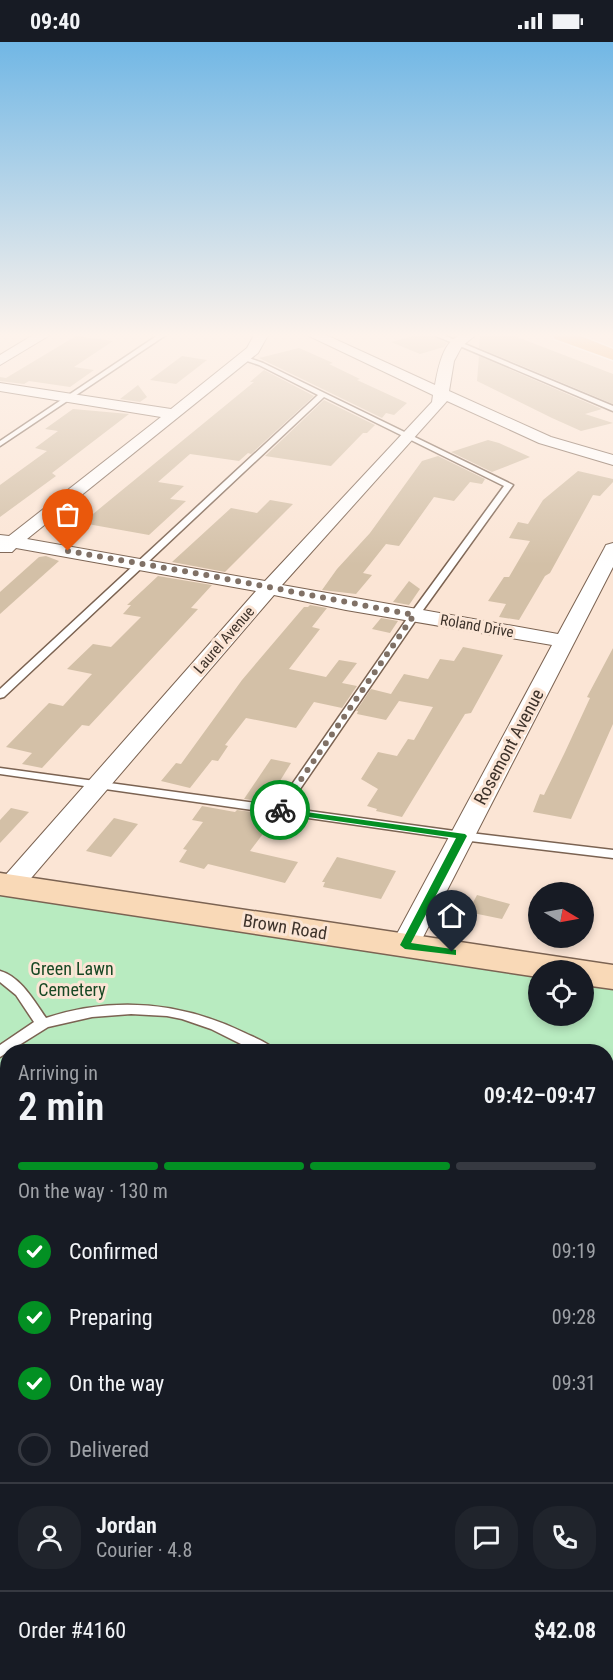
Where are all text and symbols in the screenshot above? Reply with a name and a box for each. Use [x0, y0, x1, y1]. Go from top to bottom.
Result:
text: 09:40 [30, 9, 81, 34]
pin [42, 489, 93, 551]
icon: bag [51, 498, 84, 531]
street label: Laurel Avenue [190, 603, 258, 677]
street label: Roland Drive [439, 611, 515, 641]
street label: Rosemont Avenue [469, 685, 548, 808]
courier [250, 780, 310, 840]
icon: bike [264, 794, 297, 827]
north arrow [528, 882, 594, 948]
map controls [528, 882, 594, 1026]
pin [426, 890, 477, 952]
icon: home [435, 899, 468, 932]
street label: Brown Road [242, 909, 329, 944]
park label: Green Lawn Cemetery [30, 958, 114, 1000]
button: locate [528, 960, 594, 1026]
text: Arriving in [18, 1061, 98, 1085]
text: 09:42–09:47 [484, 1083, 596, 1108]
text: 2 min [18, 1084, 104, 1130]
text: On the way · 130 m [18, 1179, 168, 1203]
icon: check [18, 1235, 51, 1268]
text: Confirmed [69, 1239, 158, 1264]
text: 09:19 [552, 1239, 596, 1263]
icon: check [18, 1301, 51, 1334]
text: Preparing [69, 1305, 153, 1330]
text: 09:28 [552, 1305, 596, 1329]
icon: check [18, 1367, 51, 1400]
text: On the way [69, 1371, 164, 1396]
text: 09:31 [552, 1371, 596, 1395]
text: Delivered [69, 1437, 149, 1462]
button: person [18, 1506, 81, 1569]
button: chat [455, 1506, 518, 1569]
button: phone [533, 1506, 596, 1569]
text: Jordan [96, 1513, 157, 1538]
text: Courier · 4.8 [96, 1538, 192, 1562]
text: Order #4160 [18, 1618, 126, 1643]
text: $42.08 [534, 1618, 596, 1643]

